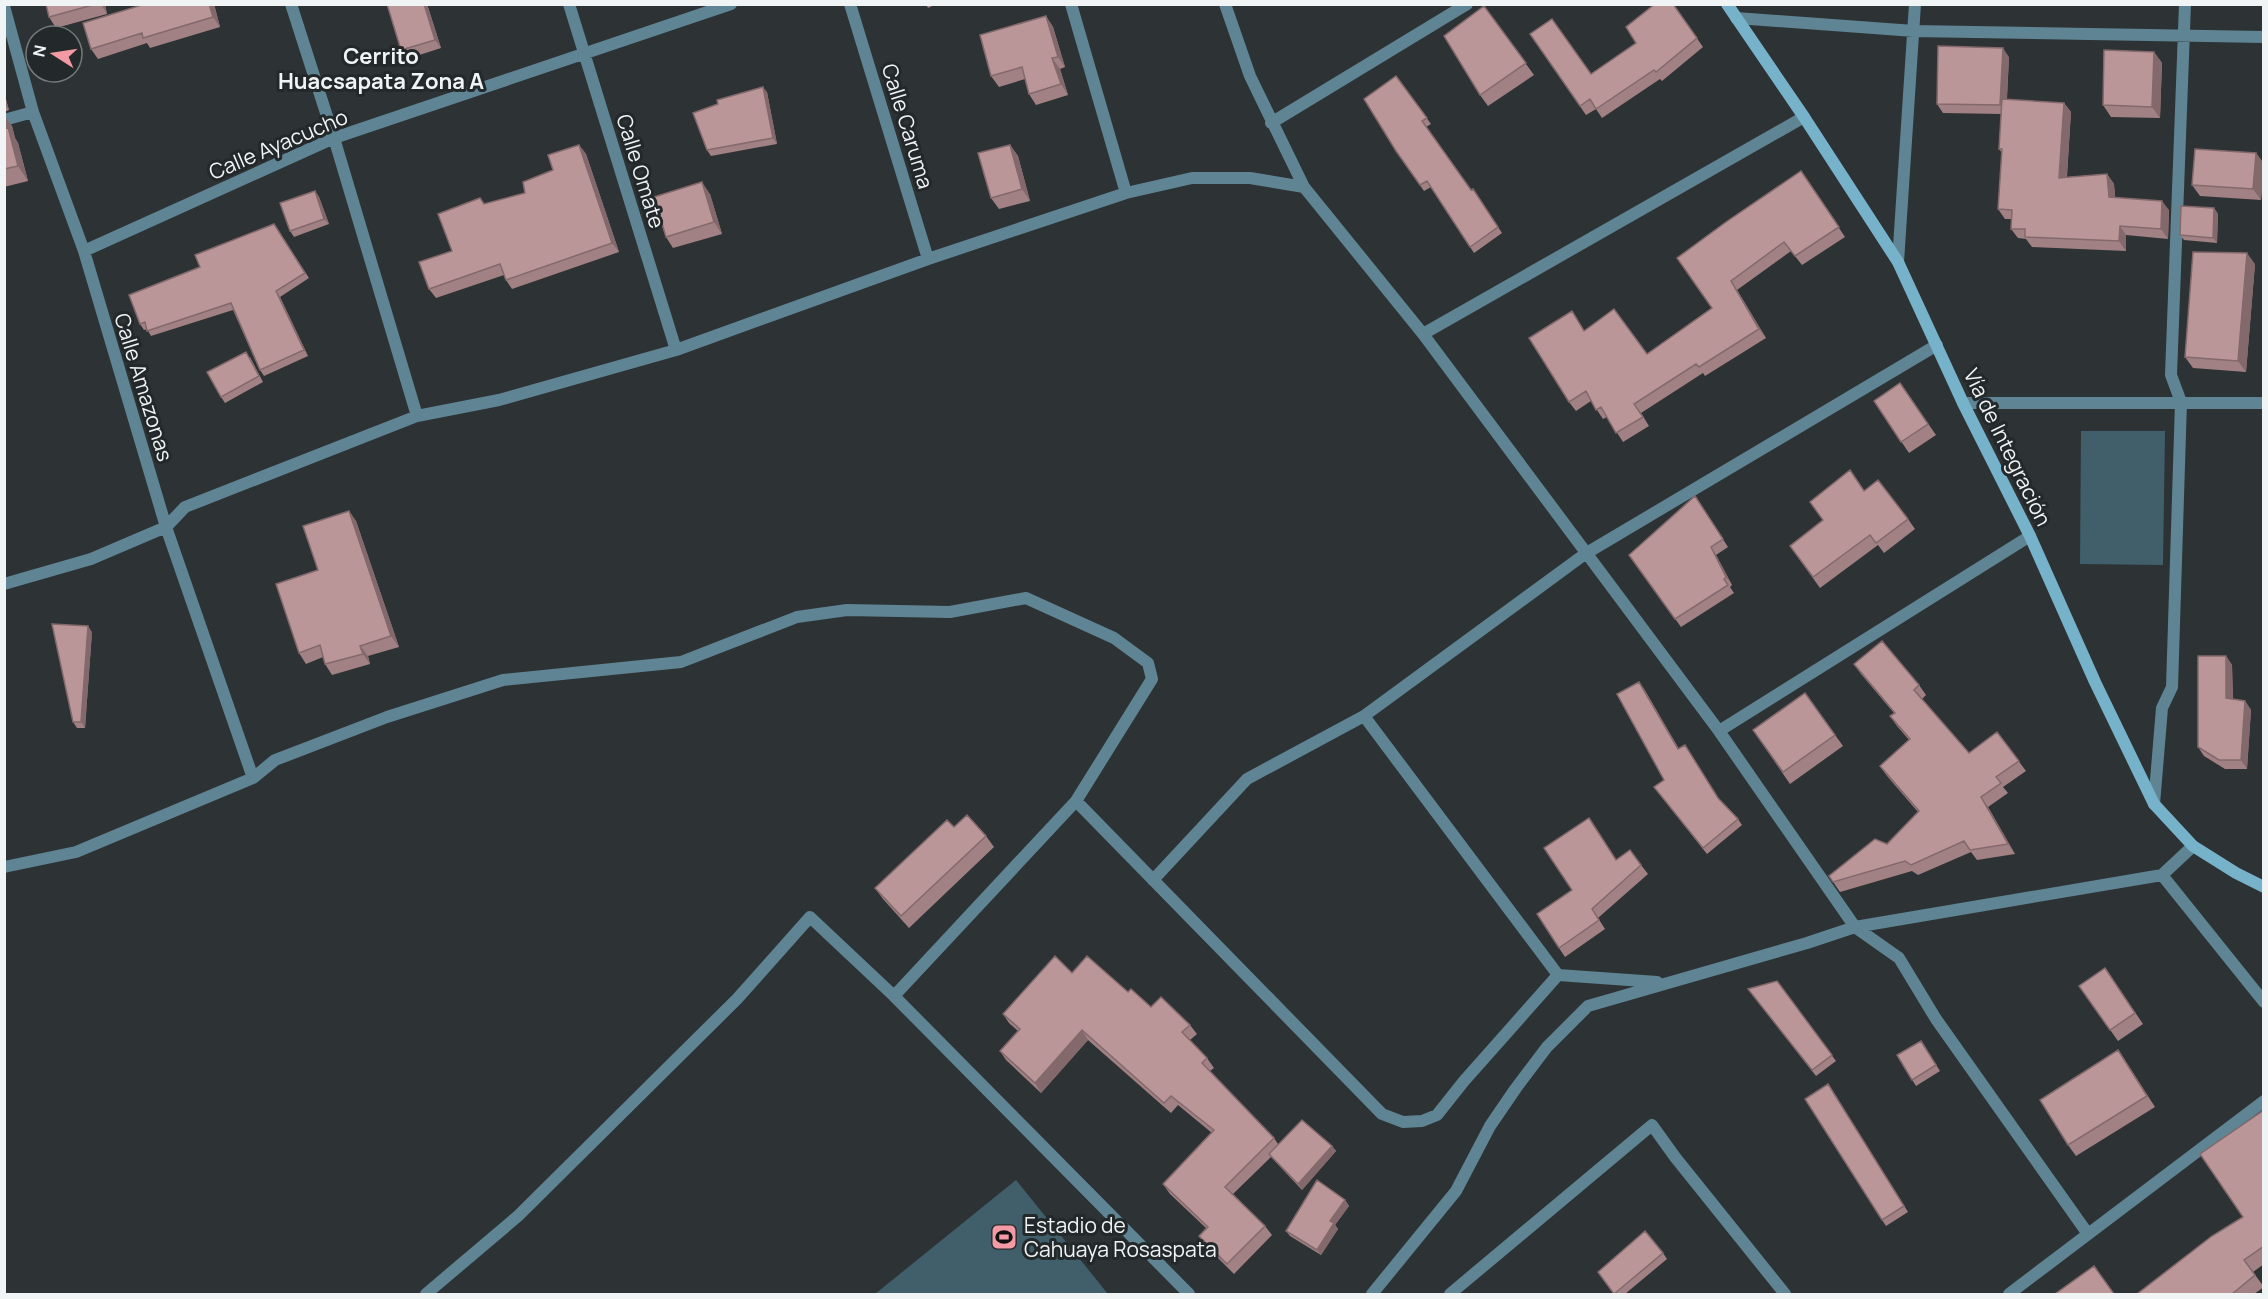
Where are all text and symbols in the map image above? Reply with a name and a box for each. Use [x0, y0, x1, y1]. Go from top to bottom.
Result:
north arrow [24, 24, 84, 84]
district label: Cerrito Huacsapata Zona A [278, 41, 484, 96]
text: N [27, 43, 51, 59]
street label: Calle Caruma [876, 60, 940, 192]
street label: Calle Ayacucho [204, 102, 352, 186]
street label: Calle Omate [610, 111, 672, 231]
street label: Calle Amazonas [108, 309, 180, 465]
street label: Vía de Integración [1958, 364, 2058, 530]
place label: Estadio de Cahuaya Rosaspata [1024, 1211, 1217, 1263]
sports icon: Estadio de Cahuaya Rosaspata [989, 1222, 1019, 1252]

